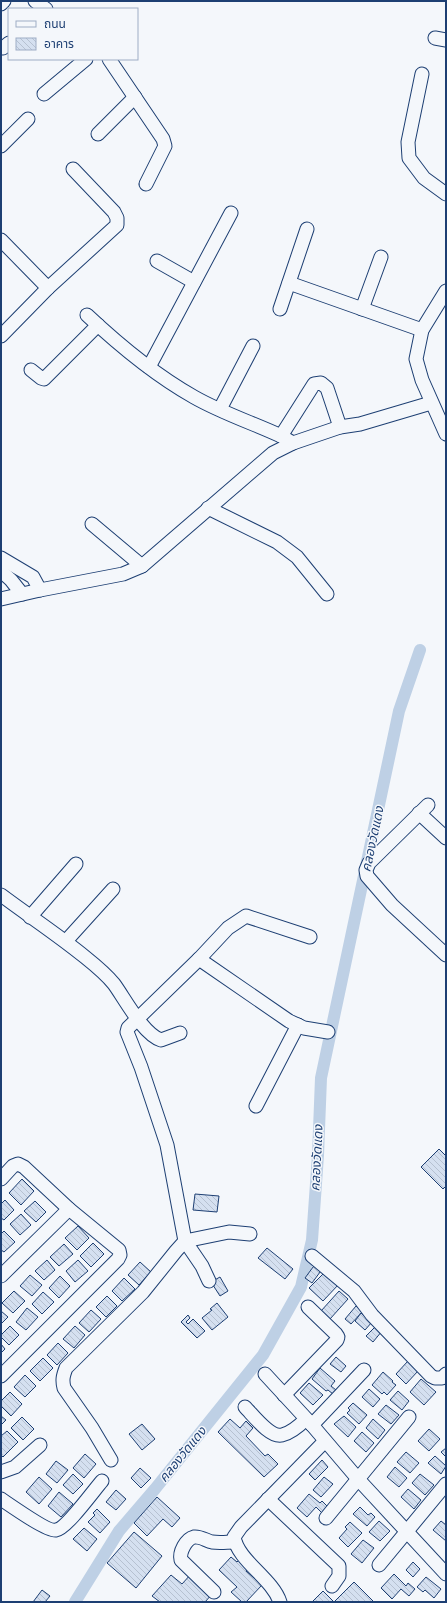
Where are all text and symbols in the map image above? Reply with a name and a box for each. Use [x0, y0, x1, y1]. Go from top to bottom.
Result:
legend [8, 8, 138, 60]
text: ถนน [44, 15, 66, 32]
text: อาคาร [44, 35, 74, 52]
water label: คลองวัดแดง [356, 804, 388, 873]
water label: คลองวัดแดง [305, 1123, 327, 1192]
water label: คลองวัดแดง [154, 1422, 211, 1486]

